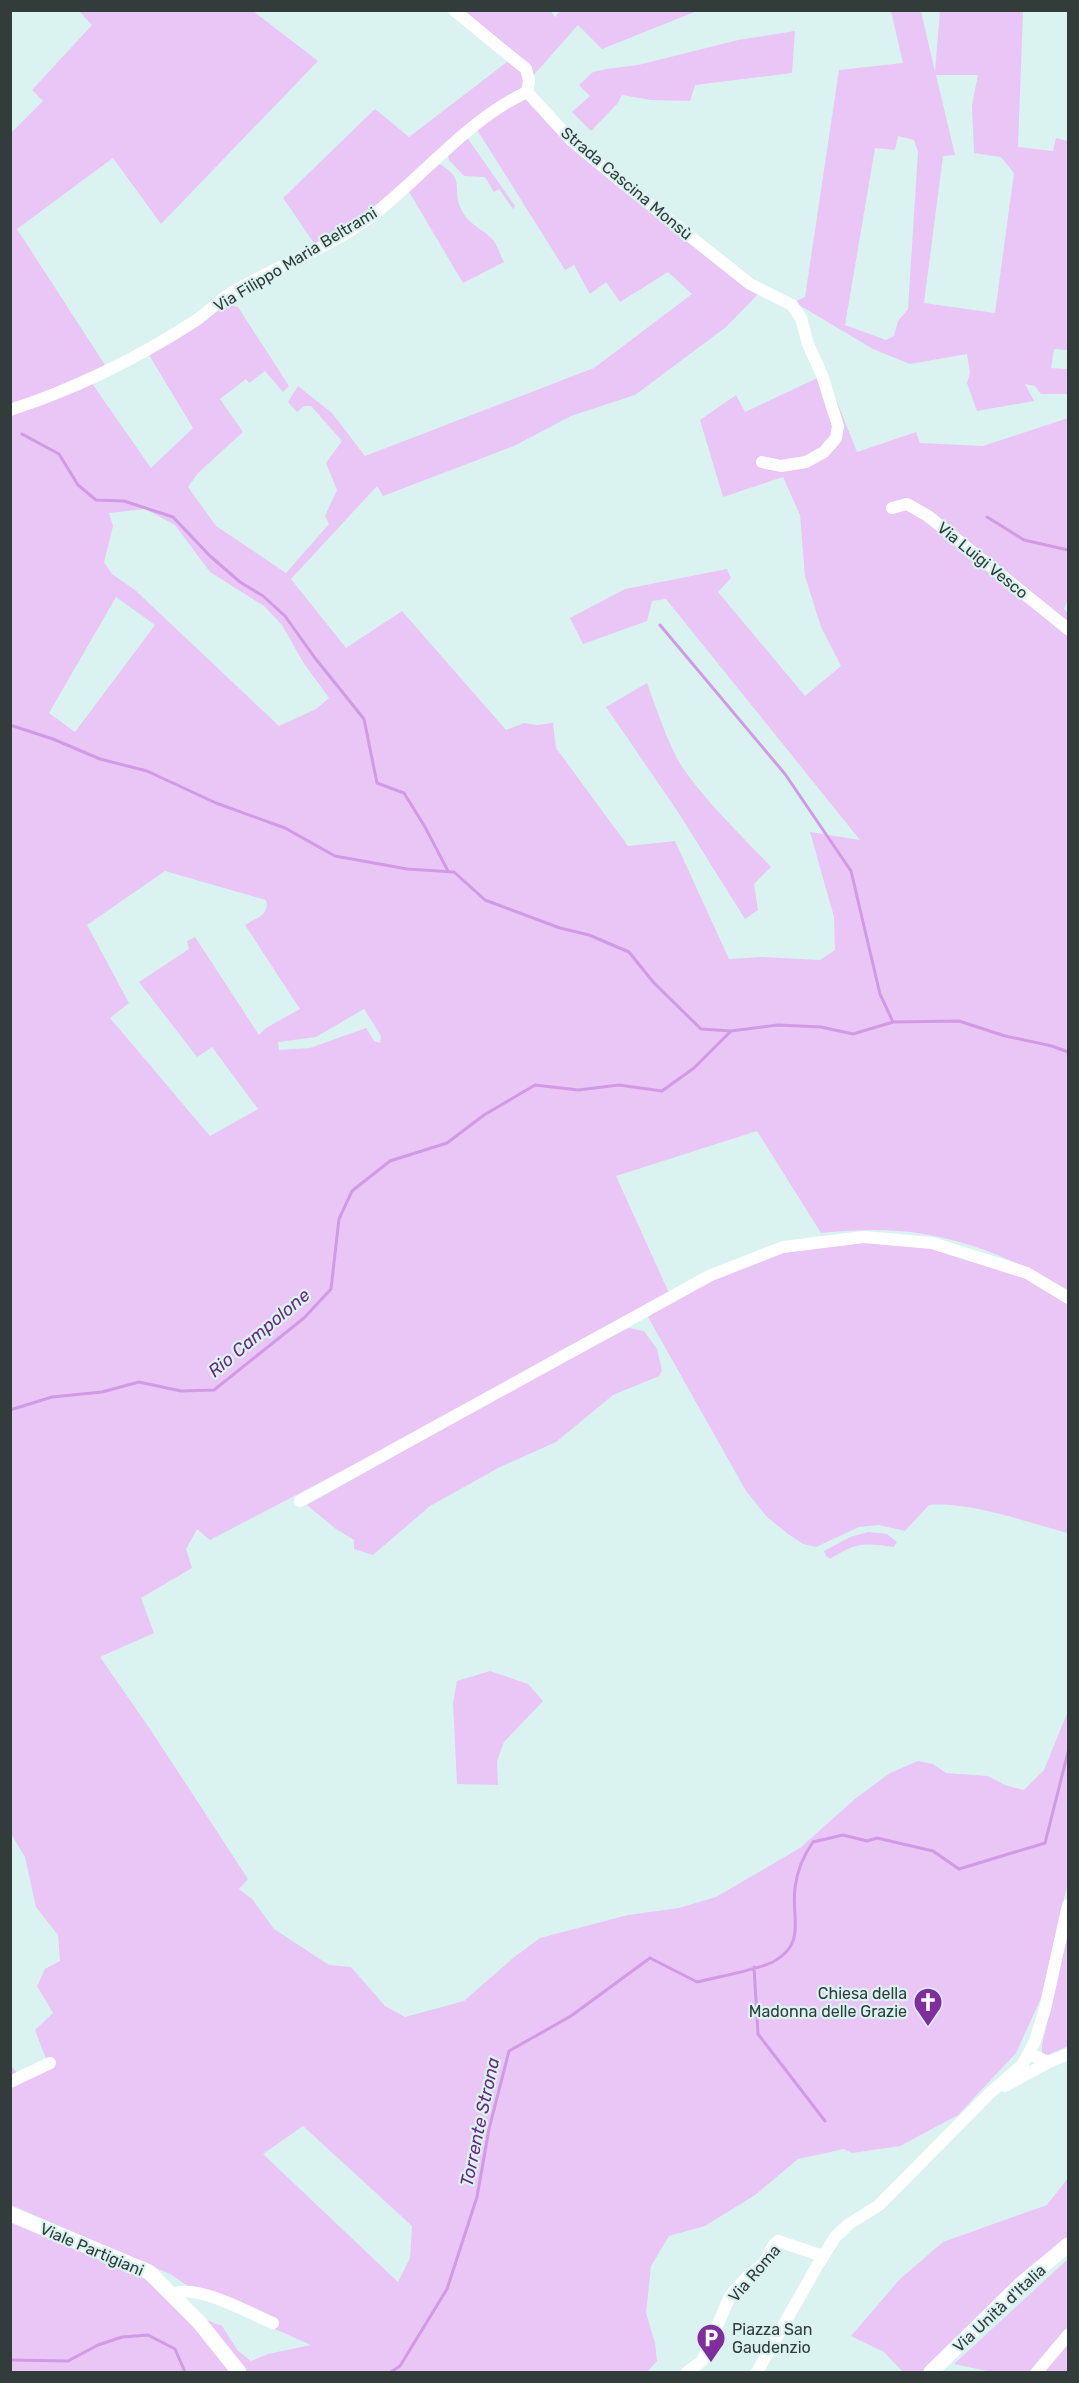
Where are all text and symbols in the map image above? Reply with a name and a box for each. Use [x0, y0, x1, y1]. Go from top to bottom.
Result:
street label: Strada Cascina Monsù [557, 123, 696, 244]
street label: Via Filippo Maria Beltrami [210, 203, 380, 316]
street label: Via Luigi Vesco [934, 518, 1032, 603]
water label: Rio Campolone [204, 1284, 314, 1382]
place label: Chiesa della Madonna delle Grazie [749, 1984, 907, 2021]
church icon: Chiesa della Madonna delle Grazie [912, 1986, 944, 2028]
water label: Torrente Strona [456, 2055, 505, 2189]
street label: Viale Partigiani [37, 2219, 147, 2280]
street label: Via Roma [724, 2241, 784, 2306]
street label: Via Unità d'Italia [949, 2261, 1050, 2356]
place label: Piazza San Gaudenzio [732, 2320, 813, 2357]
parking icon: Piazza San Gaudenzio [695, 2322, 727, 2364]

